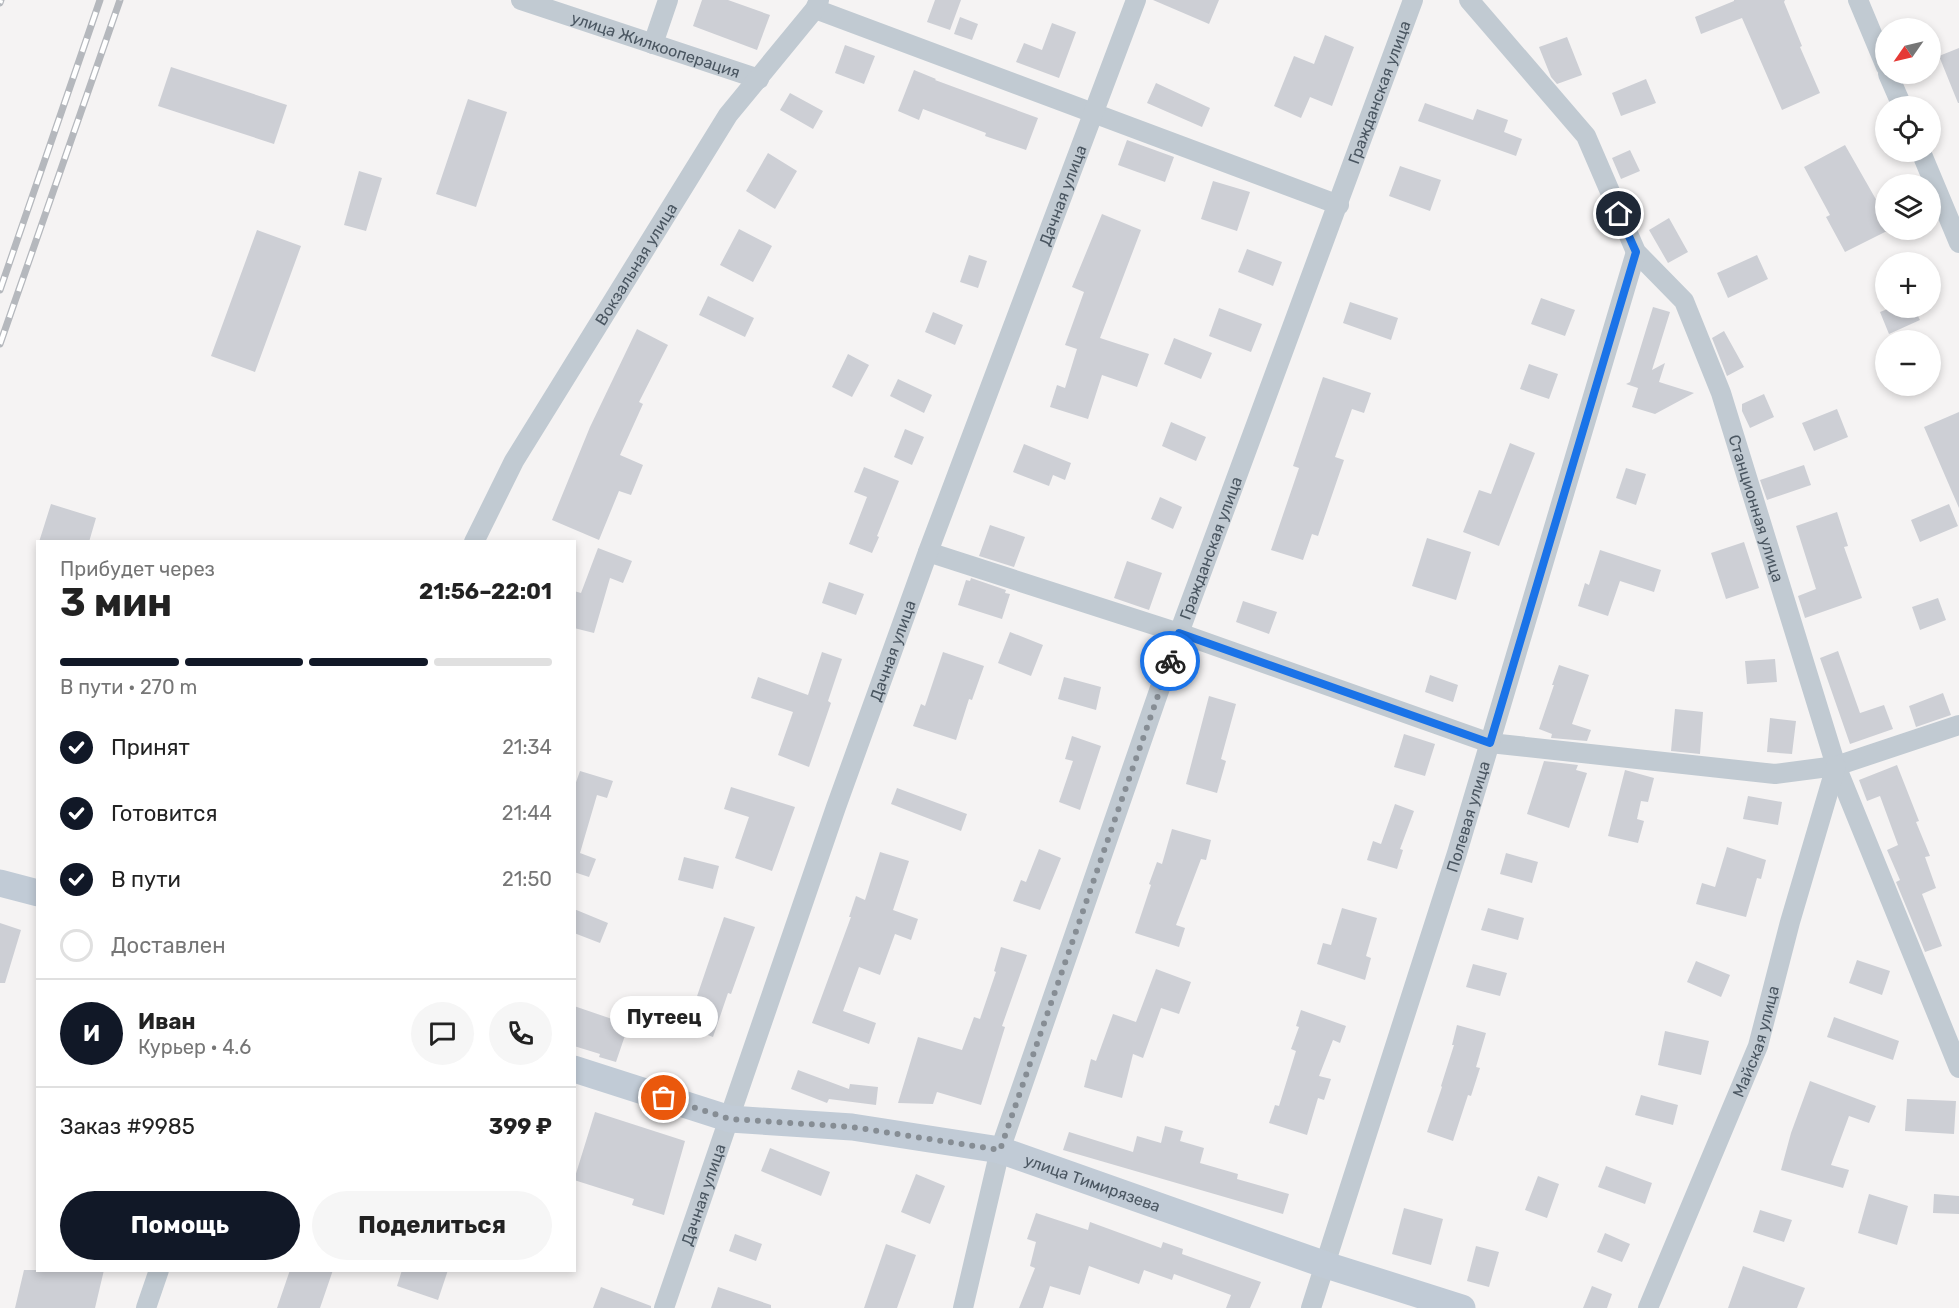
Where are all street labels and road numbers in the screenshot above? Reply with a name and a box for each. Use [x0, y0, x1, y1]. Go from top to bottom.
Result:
street label: улица Жилкооперация [569, 8, 742, 82]
street label: Гражданская улица [1344, 18, 1415, 167]
street label: Дачная улица [1035, 142, 1091, 249]
street label: Вокзальная улица [591, 200, 681, 329]
street label: Станционная улица [1724, 432, 1788, 584]
street label: Гражданская улица [1176, 474, 1246, 622]
street label: Дачная улица [866, 598, 920, 704]
street label: Полевая улица [1442, 759, 1494, 875]
street label: Майская улица [1729, 984, 1783, 1100]
street label: Дачная улица [677, 1141, 730, 1248]
street label: улица Тимирязева [1022, 1150, 1163, 1216]

